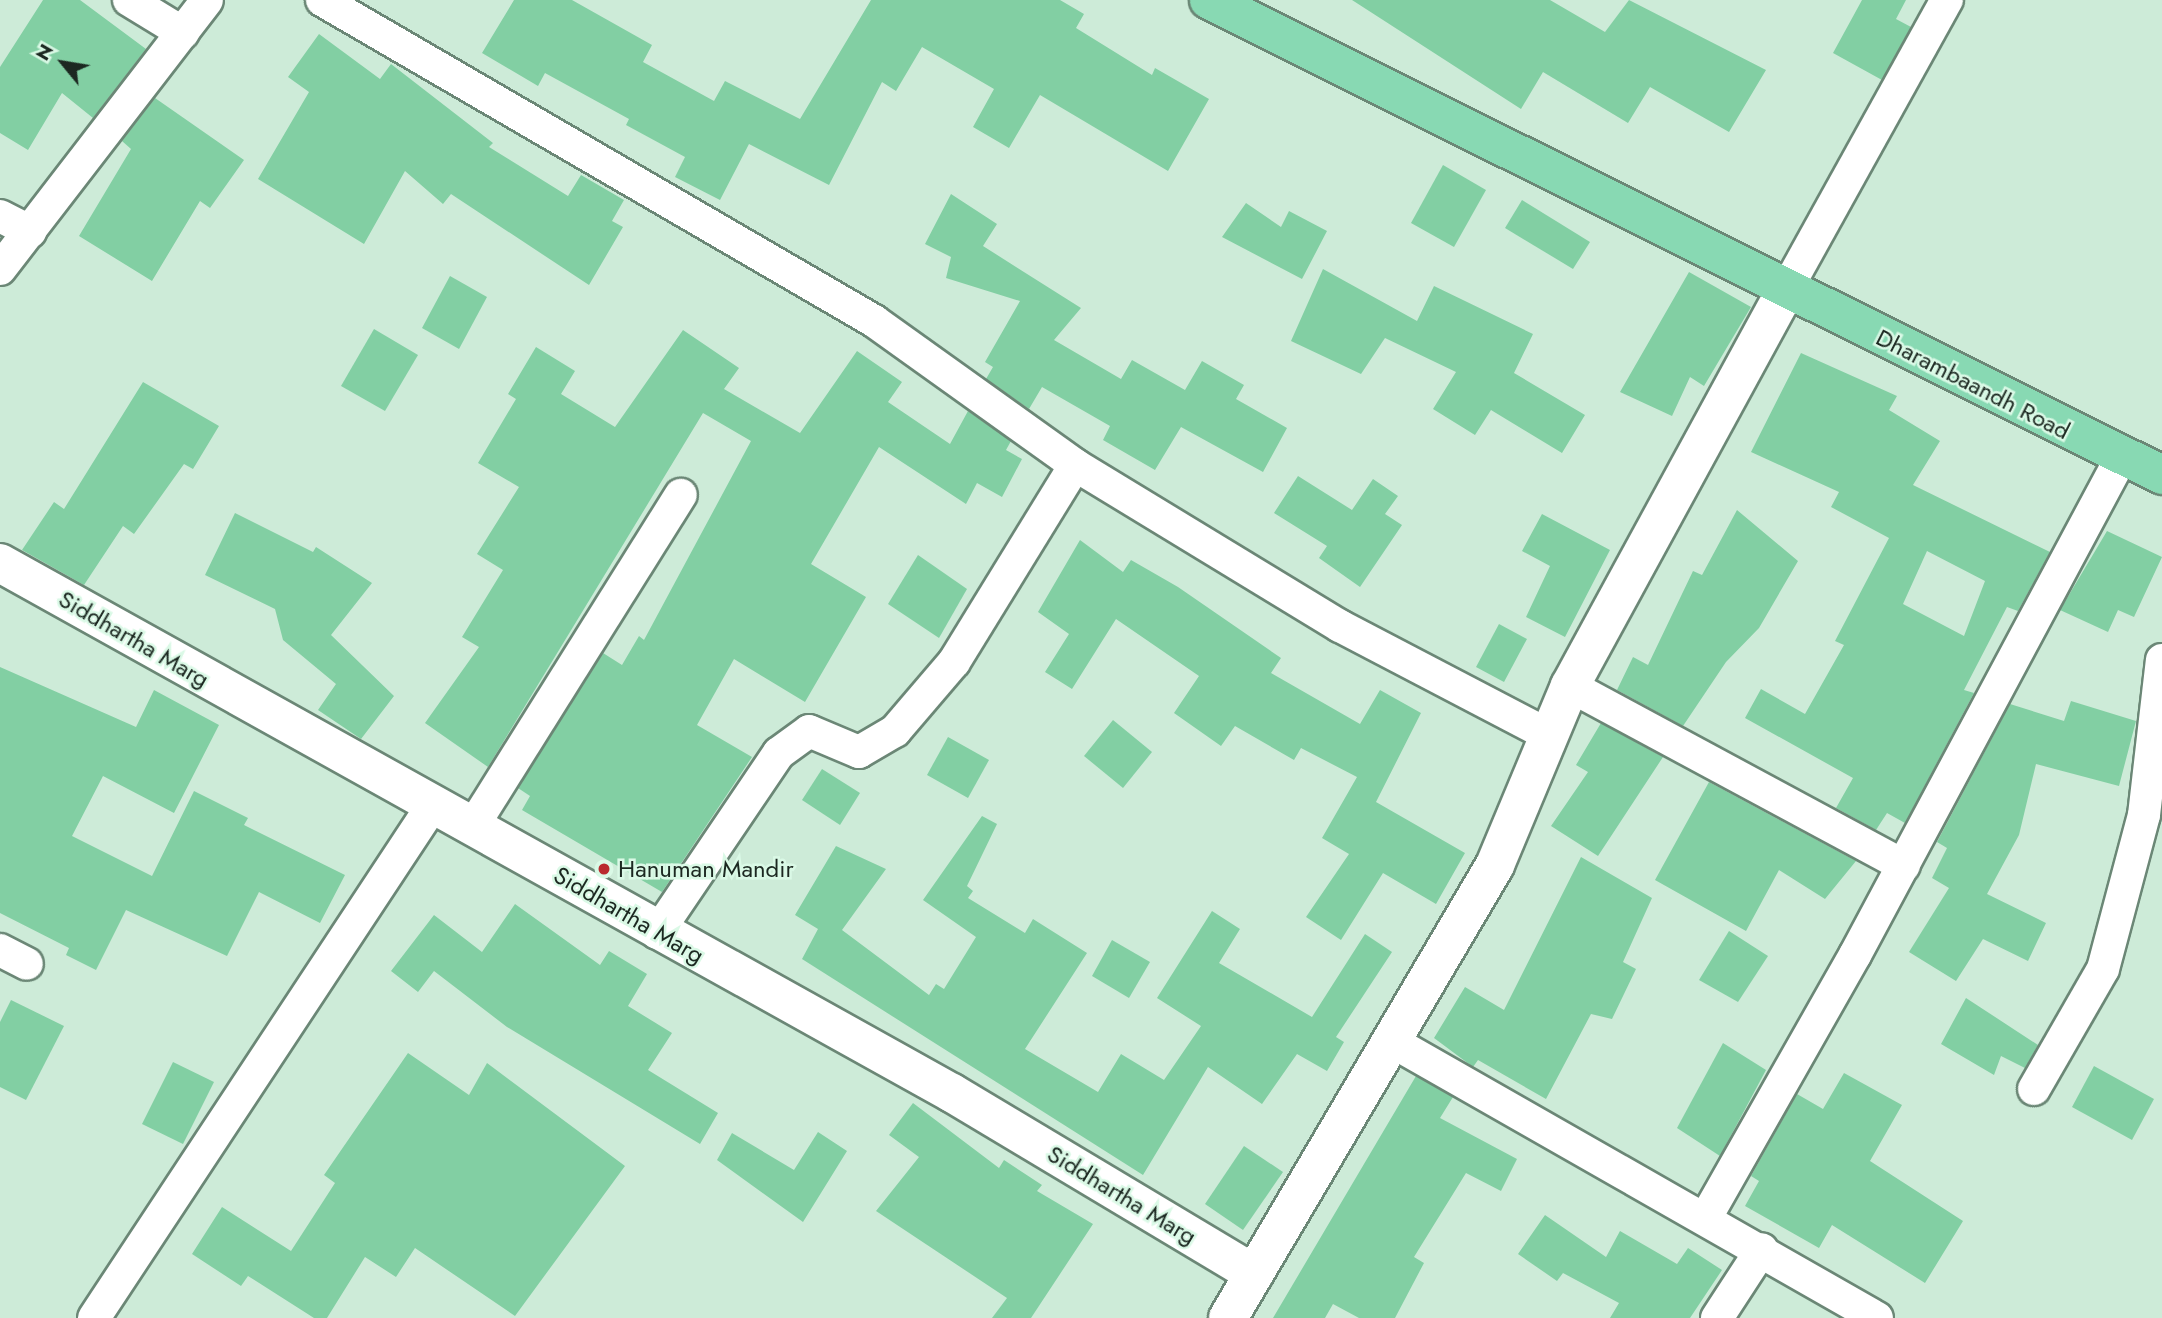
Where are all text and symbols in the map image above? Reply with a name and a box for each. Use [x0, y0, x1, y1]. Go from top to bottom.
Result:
north arrow [28, 28, 98, 98]
text: N [29, 39, 60, 66]
street label: Dharambaandh Road [1871, 323, 2075, 445]
street label: Siddhartha Marg [54, 584, 214, 694]
place label: Hanuman Mandir [618, 855, 794, 883]
street label: Siddhartha Marg [549, 860, 709, 970]
marker: Hanuman Mandir [596, 861, 612, 877]
street label: Siddhartha Marg [1042, 1139, 1202, 1251]

